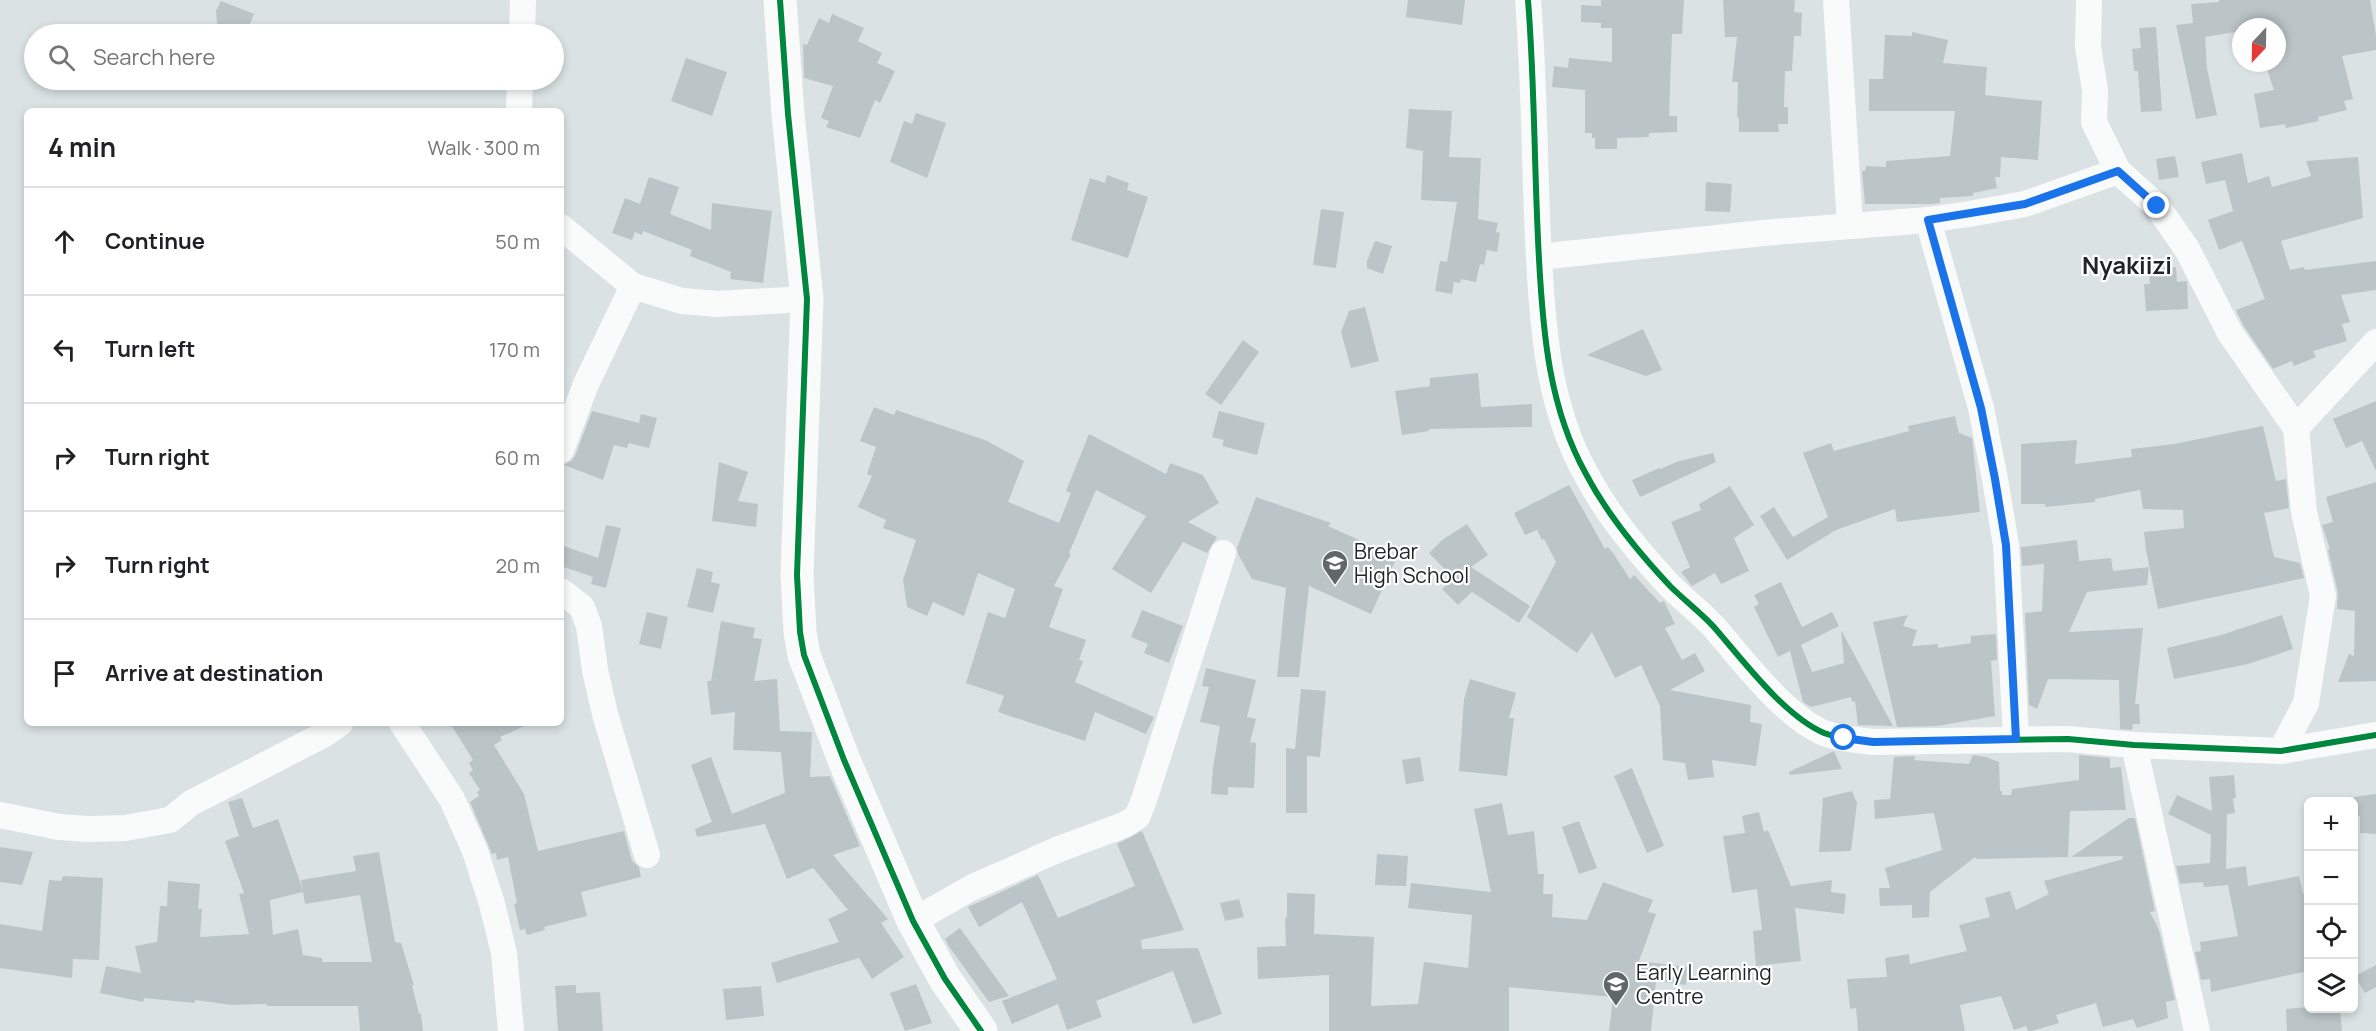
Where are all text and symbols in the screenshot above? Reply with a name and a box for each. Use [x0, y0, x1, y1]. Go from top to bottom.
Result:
north arrow [2232, 18, 2286, 72]
search box [24, 24, 564, 90]
icon: search [45, 41, 78, 74]
text: Search here [93, 42, 215, 72]
text: 4 min [48, 129, 116, 165]
text: Walk · 300 m [428, 134, 540, 161]
route end [2143, 192, 2169, 218]
icon: ahead [48, 225, 81, 258]
text: Continue [105, 226, 205, 256]
text: 50 m [495, 228, 540, 255]
district label: Nyakiizi [2082, 248, 2172, 281]
icon: left [48, 333, 81, 366]
text: Turn left [105, 334, 195, 364]
text: 170 m [489, 336, 540, 363]
icon: right [48, 441, 81, 474]
text: Turn right [105, 442, 210, 472]
text: 60 m [494, 444, 540, 471]
place label: Brebar High School [1354, 537, 1469, 589]
school or university icon: Brebar High School [1320, 548, 1350, 586]
icon: right [48, 549, 81, 582]
text: Turn right [105, 550, 210, 580]
text: 20 m [495, 552, 540, 579]
icon: arrive [48, 657, 81, 690]
text: Arrive at destination [105, 658, 323, 688]
route start [1830, 724, 1856, 750]
map controls [2304, 797, 2358, 1013]
button: + [2304, 797, 2358, 851]
button: − [2304, 851, 2358, 905]
button: locate [2304, 905, 2358, 959]
place label: Early Learning Centre [1636, 958, 1772, 1010]
button: layers [2304, 959, 2358, 1013]
school or university icon: Early Learning Centre [1601, 969, 1631, 1007]

